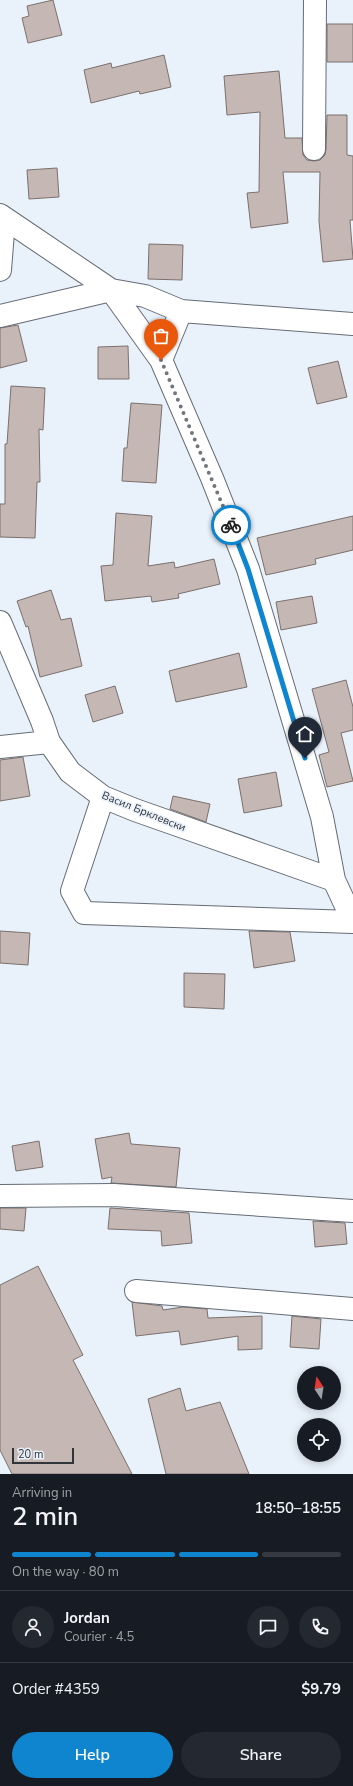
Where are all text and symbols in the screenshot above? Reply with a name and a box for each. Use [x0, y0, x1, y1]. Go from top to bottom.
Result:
pin [144, 319, 178, 360]
icon: bag [150, 325, 172, 347]
courier [211, 505, 251, 545]
icon: bike [220, 514, 242, 536]
pin [288, 717, 322, 758]
icon: home [294, 723, 316, 745]
street label: Васил Брклевски [100, 788, 188, 835]
north arrow [297, 1366, 341, 1410]
map controls [297, 1366, 341, 1462]
button: locate [297, 1418, 341, 1462]
scale bar [12, 1446, 74, 1465]
text: 20 m [18, 1447, 43, 1462]
text: Arriving in [12, 1484, 72, 1502]
text: 18:50–18:55 [254, 1498, 341, 1518]
text: 2 min [12, 1499, 78, 1534]
text: On the way · 80 m [12, 1563, 119, 1581]
button: person [12, 1606, 54, 1648]
button: chat [247, 1606, 289, 1648]
button: phone [299, 1606, 341, 1648]
text: Jordan [64, 1608, 110, 1628]
text: Courier · 4.5 [64, 1628, 134, 1646]
text: Order #4359 [12, 1679, 100, 1699]
text: $9.79 [301, 1679, 341, 1699]
button: Help [12, 1732, 173, 1778]
button: Share [181, 1732, 341, 1778]

